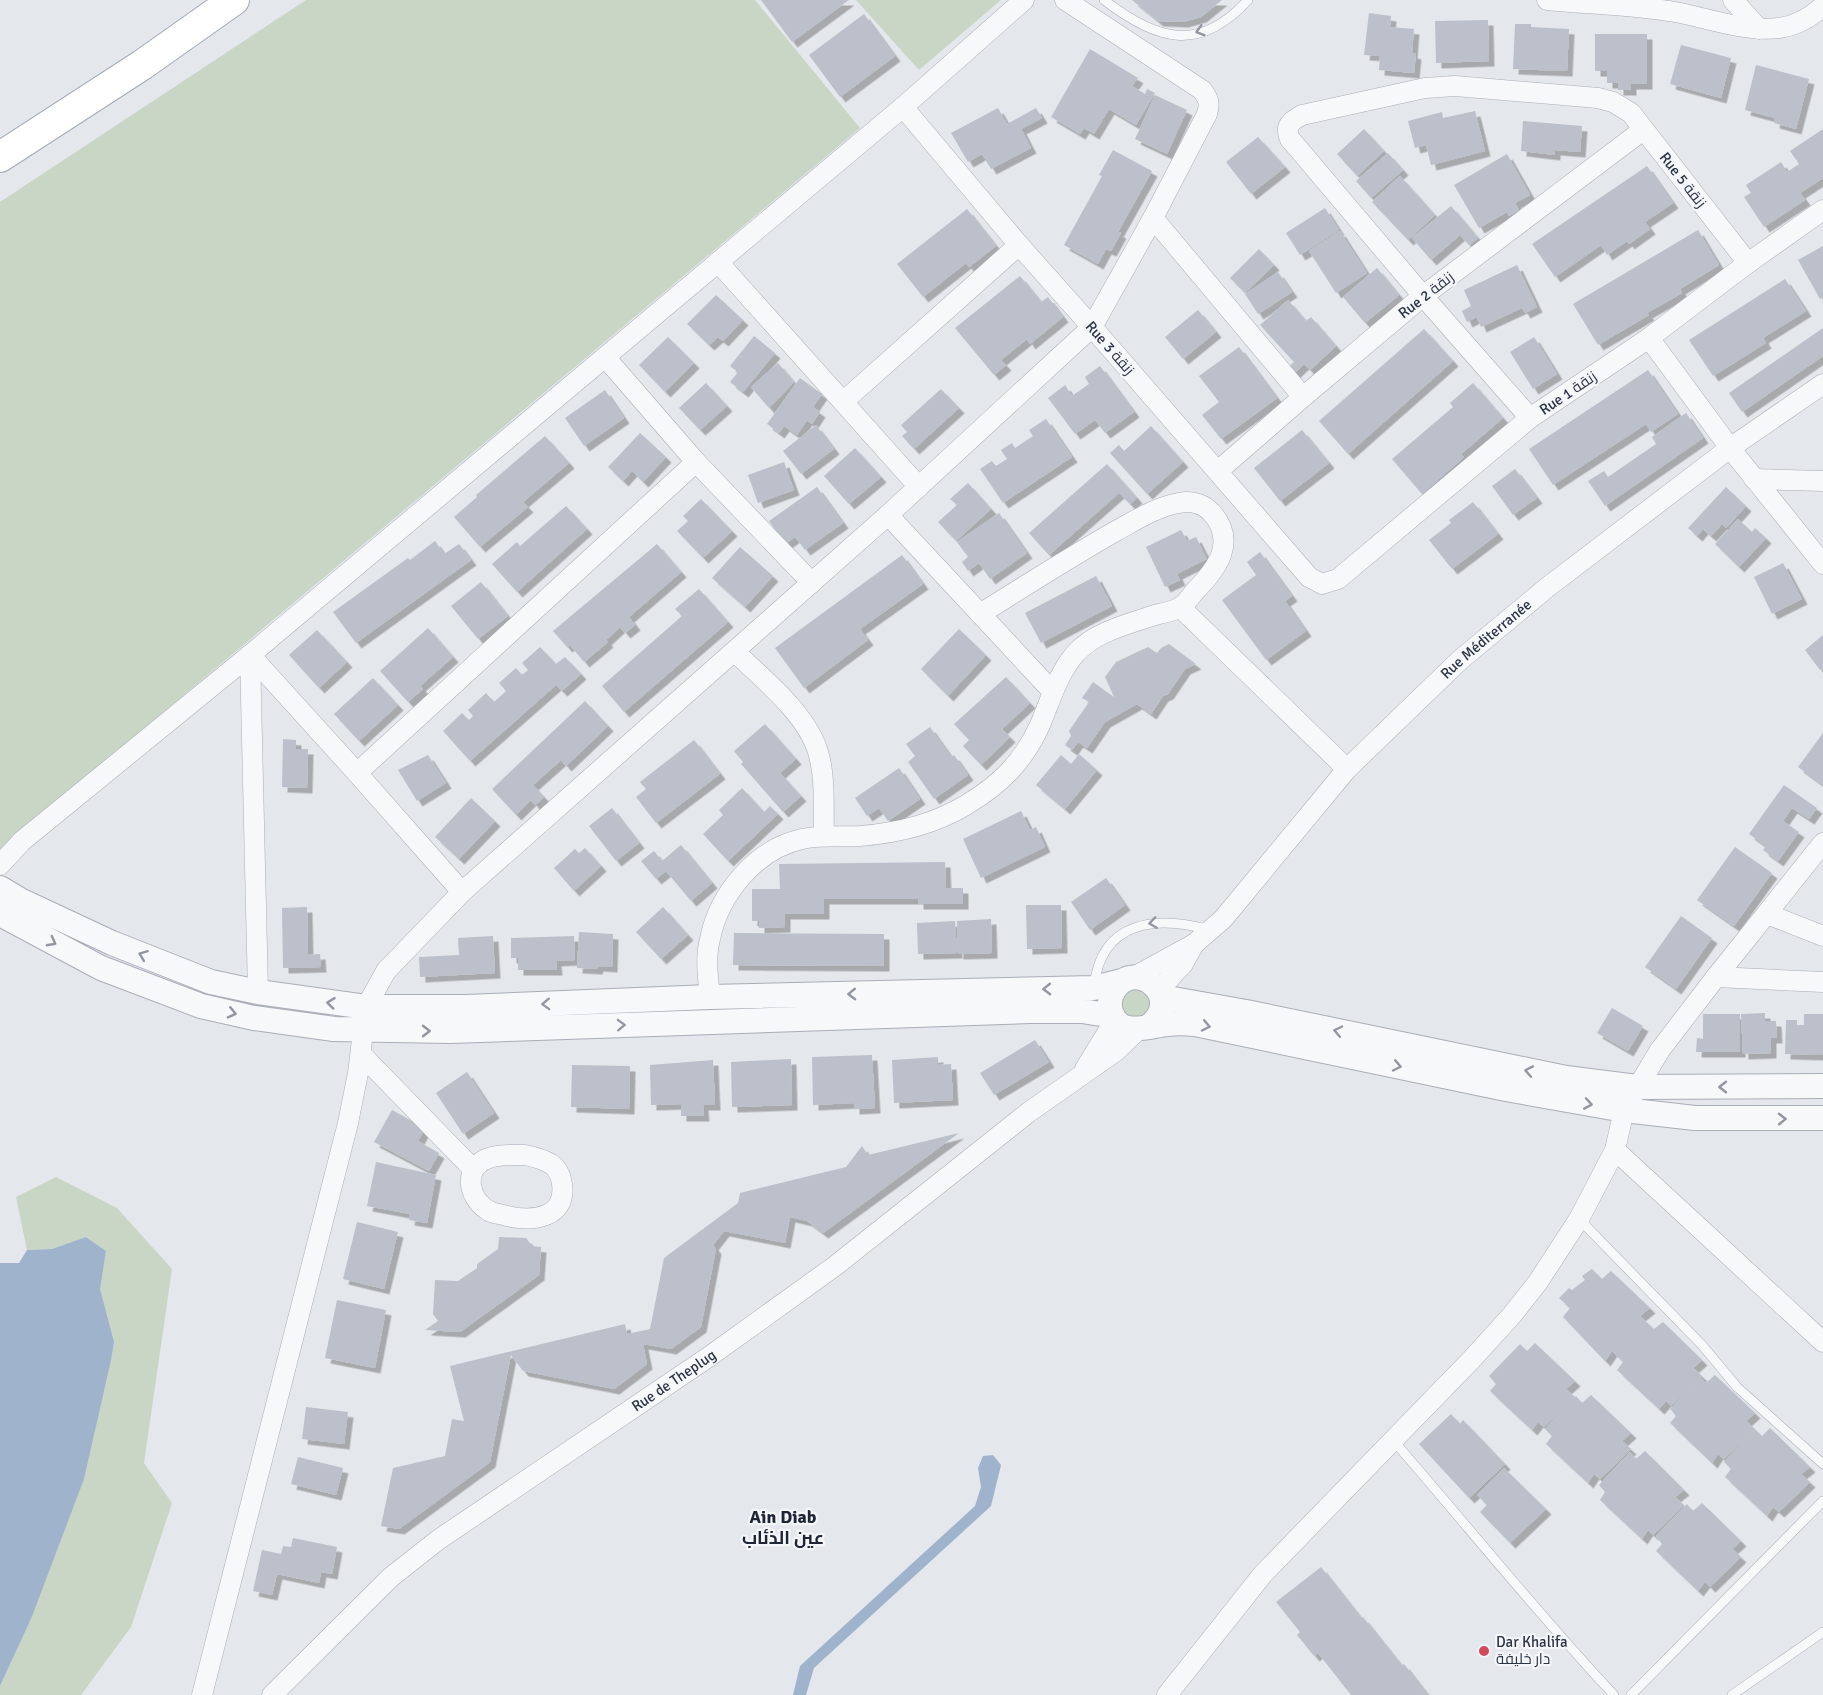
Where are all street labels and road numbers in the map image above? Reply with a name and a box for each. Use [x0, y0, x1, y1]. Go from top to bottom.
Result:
street label: Rue 5 زنقة [1656, 149, 1710, 211]
street label: Rue 2 زنقة [1395, 268, 1457, 322]
street label: Rue 3 زنقة [1082, 317, 1138, 379]
street label: Rue 1 زنقة [1536, 367, 1600, 419]
street label: Rue Méditerranée [1437, 595, 1535, 683]
street label: Rue de Theplug [628, 1346, 719, 1415]

